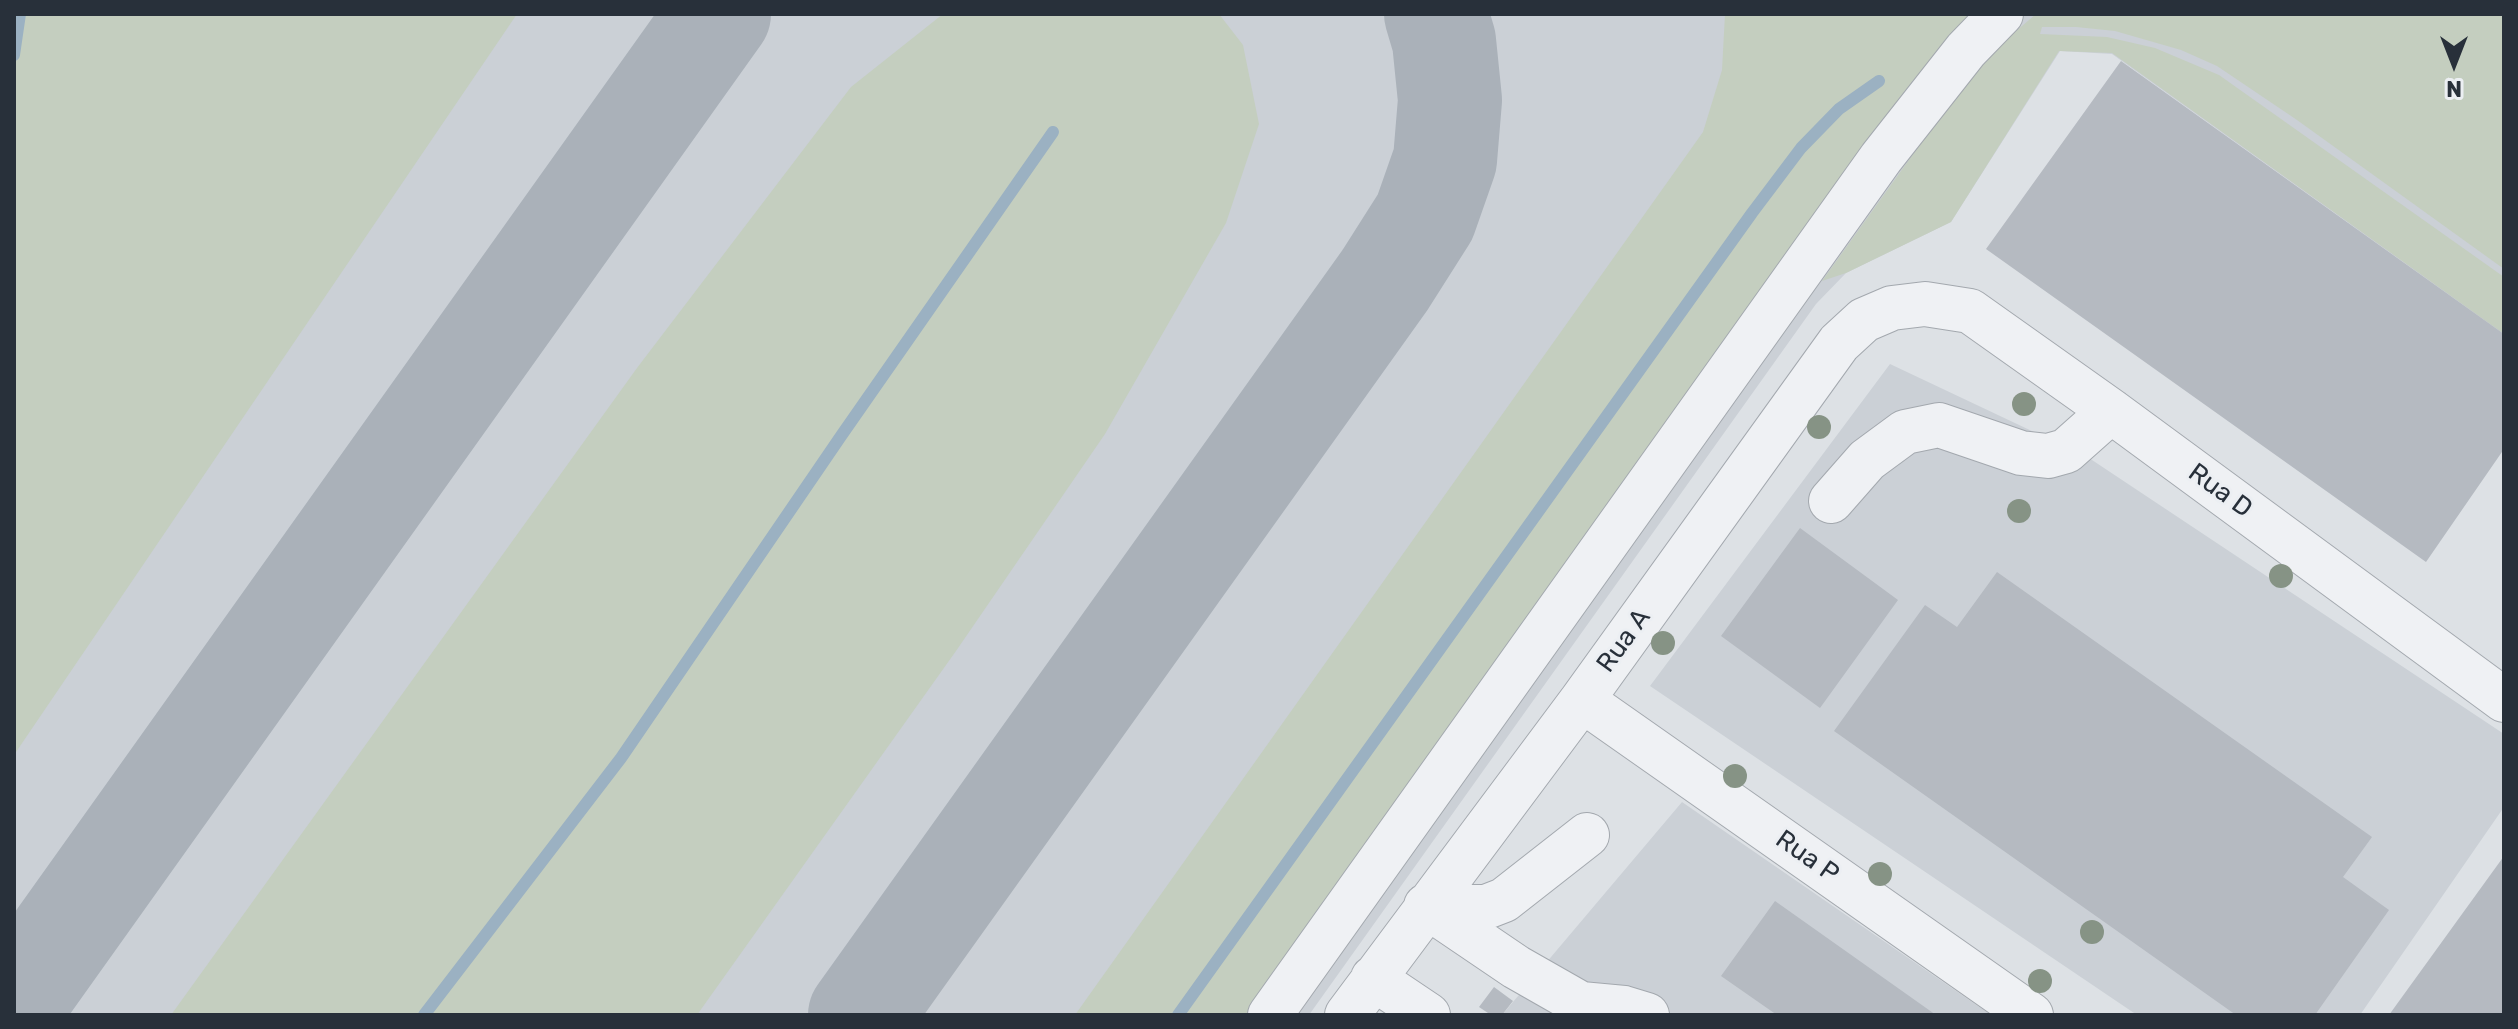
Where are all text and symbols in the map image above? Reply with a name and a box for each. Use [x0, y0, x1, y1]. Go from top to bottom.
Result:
north arrow [2414, 24, 2494, 104]
text: N [2446, 75, 2462, 102]
street label: Rua D [2182, 457, 2258, 525]
street label: Rua A [1591, 603, 1657, 679]
street label: Rua P [1769, 824, 1845, 890]

